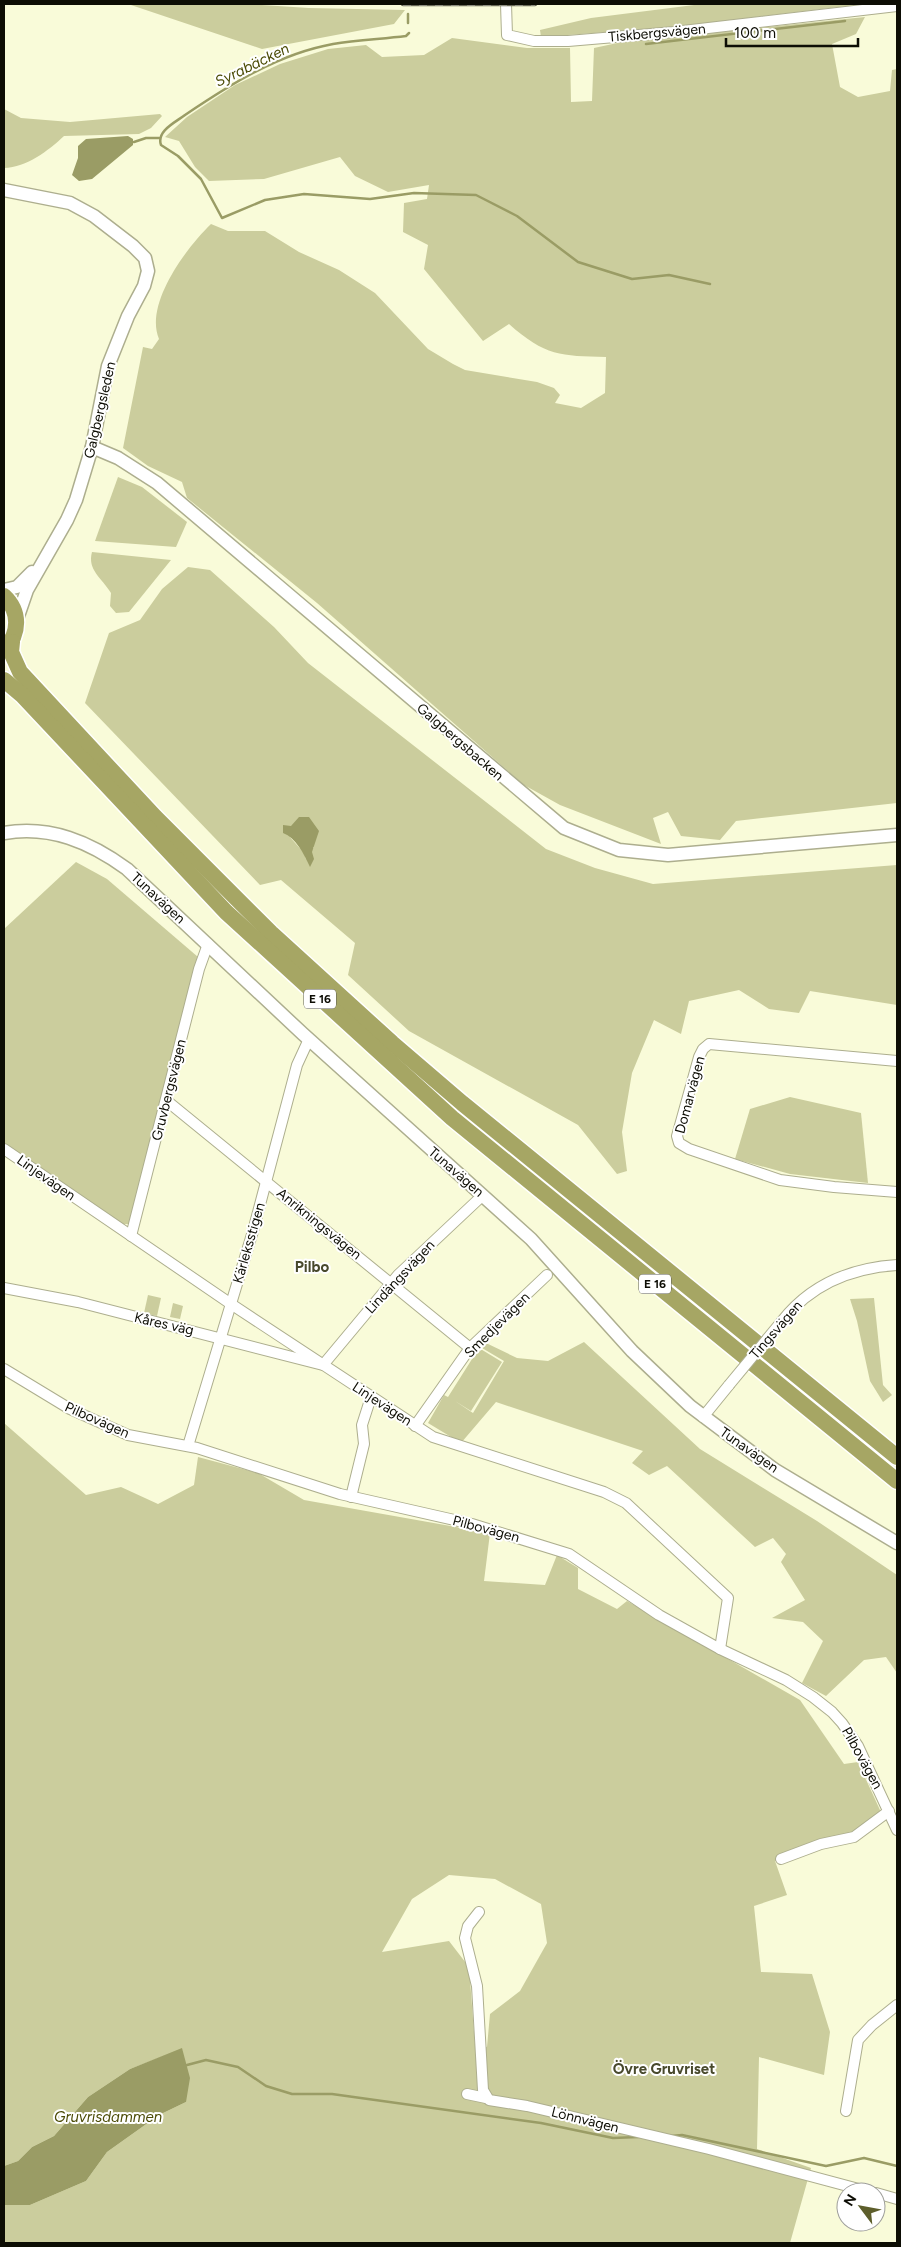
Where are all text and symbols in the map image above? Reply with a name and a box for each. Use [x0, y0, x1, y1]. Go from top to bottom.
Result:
scale bar [726, 15, 858, 47]
street label: Tiskbergsvägen [608, 20, 707, 46]
text: 100 m [734, 24, 776, 42]
water label: Syrabäcken [212, 39, 292, 91]
street label: Galgbergsleden [81, 360, 119, 460]
street label: Galgbergsbacken [413, 700, 507, 784]
street label: Tunavägen [127, 869, 189, 927]
road number: E 16 [304, 990, 336, 1009]
street label: Gruvbergsvägen [148, 1037, 190, 1142]
street label: Domarvägen [671, 1054, 709, 1136]
street label: Tunavägen [425, 1143, 487, 1201]
street label: Linjevägen [13, 1152, 79, 1204]
street label: Anrikningsvägen [273, 1185, 365, 1263]
street label: Kärleksstigen [229, 1201, 269, 1285]
street label: Lindängsvägen [362, 1237, 438, 1317]
district label: Pilbo [295, 1258, 329, 1276]
road number: E 16 [639, 1274, 671, 1294]
street label: Smedjevägen [461, 1289, 533, 1361]
street label: Tingsvägen [746, 1297, 806, 1363]
street label: Kåres väg [133, 1309, 195, 1339]
street label: Linjevägen [349, 1378, 415, 1430]
street label: Pilbovägen [62, 1398, 132, 1442]
street label: Tunavägen [716, 1424, 782, 1477]
street label: Pilbovägen [451, 1512, 522, 1546]
street label: Pilbovägen [838, 1724, 886, 1792]
district label: Övre Gruvriset [613, 2059, 715, 2078]
street label: Lönnvägen [549, 2103, 621, 2137]
water label: Gruvrisdammen [54, 2108, 162, 2126]
north arrow [836, 2182, 886, 2232]
text: N [840, 2191, 860, 2209]

